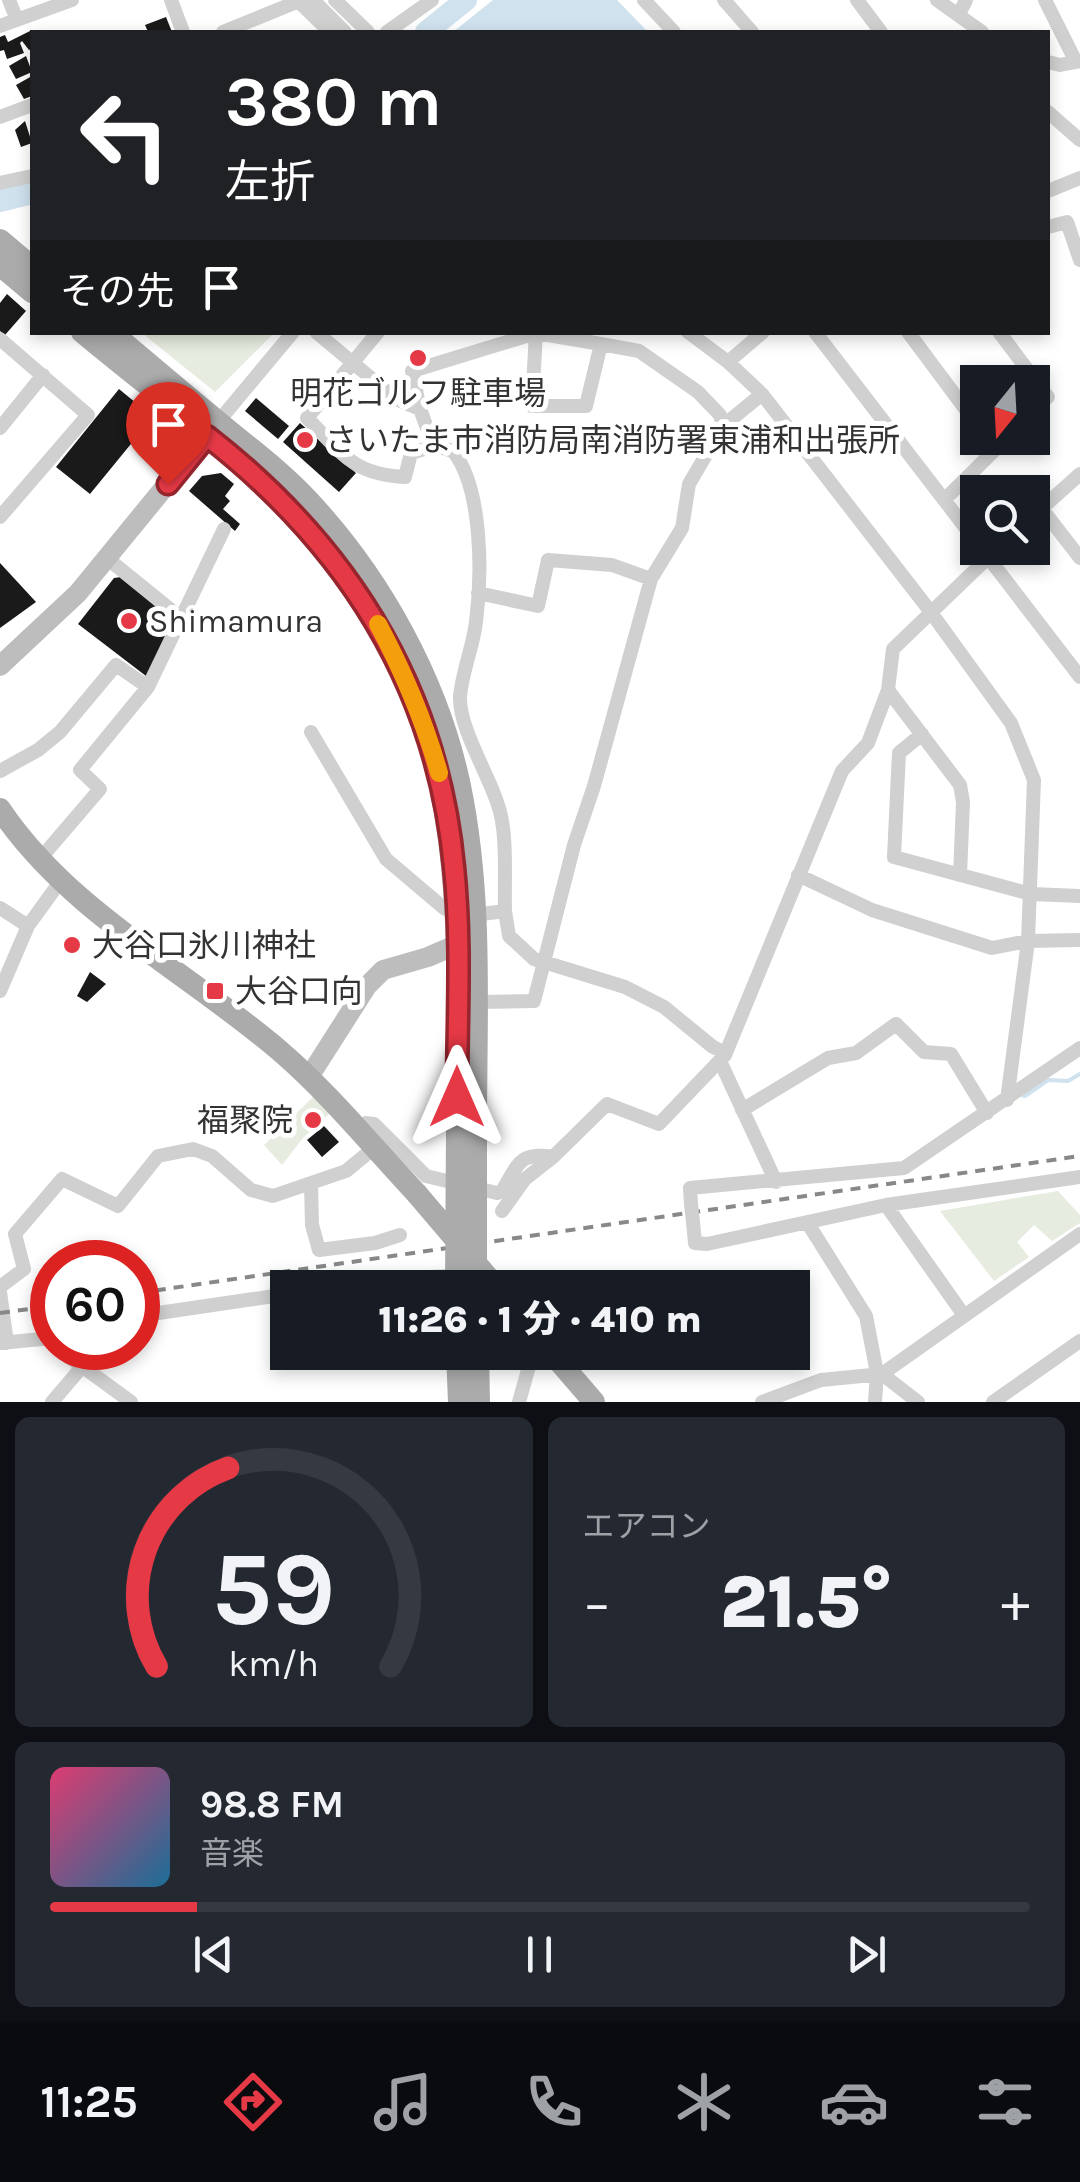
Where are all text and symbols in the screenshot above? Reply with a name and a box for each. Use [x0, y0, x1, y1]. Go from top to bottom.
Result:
text: 380 m [225, 61, 442, 143]
icon: left [60, 70, 190, 200]
text: 左折 [225, 156, 315, 208]
icon: arrive [194, 260, 249, 315]
text: その先 [60, 269, 174, 314]
marker: 明花ゴルフ駐車場 [407, 347, 429, 369]
north arrow [960, 365, 1050, 455]
map controls [960, 365, 1050, 565]
place label: 明花ゴルフ駐車場 [290, 375, 546, 412]
pin [126, 382, 211, 485]
icon: arrive [141, 397, 196, 452]
place label: さいたま市消防局南消防署東浦和出張所 [325, 422, 900, 459]
marker: さいたま市消防局南消防署東浦和出張所 [294, 429, 316, 451]
button: search [960, 475, 1050, 565]
place label: Shimamura [149, 603, 323, 640]
marker: Shimamura [118, 610, 140, 632]
place label: 大谷口氷川神社 [92, 927, 316, 964]
marker: 大谷口氷川神社 [61, 934, 83, 956]
place label: 大谷口向 [235, 973, 363, 1010]
marker: 大谷口向 [204, 980, 226, 1002]
position arrow [405, 1045, 509, 1149]
place label: 福聚院 [197, 1102, 293, 1139]
marker: 福聚院 [302, 1109, 324, 1131]
speed limit sign: 60 [30, 1240, 160, 1370]
text: 11:26 · 1 分 · 410 m [378, 1297, 702, 1342]
text: エアコン [583, 1508, 711, 1545]
text: 59 [212, 1529, 336, 1650]
text: 21.5° [720, 1558, 893, 1646]
text: − [583, 1571, 611, 1635]
text: + [1001, 1571, 1030, 1635]
text: km/h [228, 1643, 319, 1685]
text: 98.8 FM [200, 1782, 344, 1827]
text: 音楽 [200, 1835, 264, 1872]
icon: previous [186, 1927, 241, 1982]
icon: pause [512, 1927, 567, 1982]
icon: next [839, 1927, 894, 1982]
icon: directions [218, 2067, 288, 2137]
icon: music [368, 2067, 438, 2137]
icon: phone [519, 2067, 589, 2137]
icon: climate [669, 2067, 739, 2137]
icon: car [819, 2067, 889, 2137]
icon: filters [970, 2067, 1040, 2137]
text: 11:25 [40, 2076, 138, 2128]

